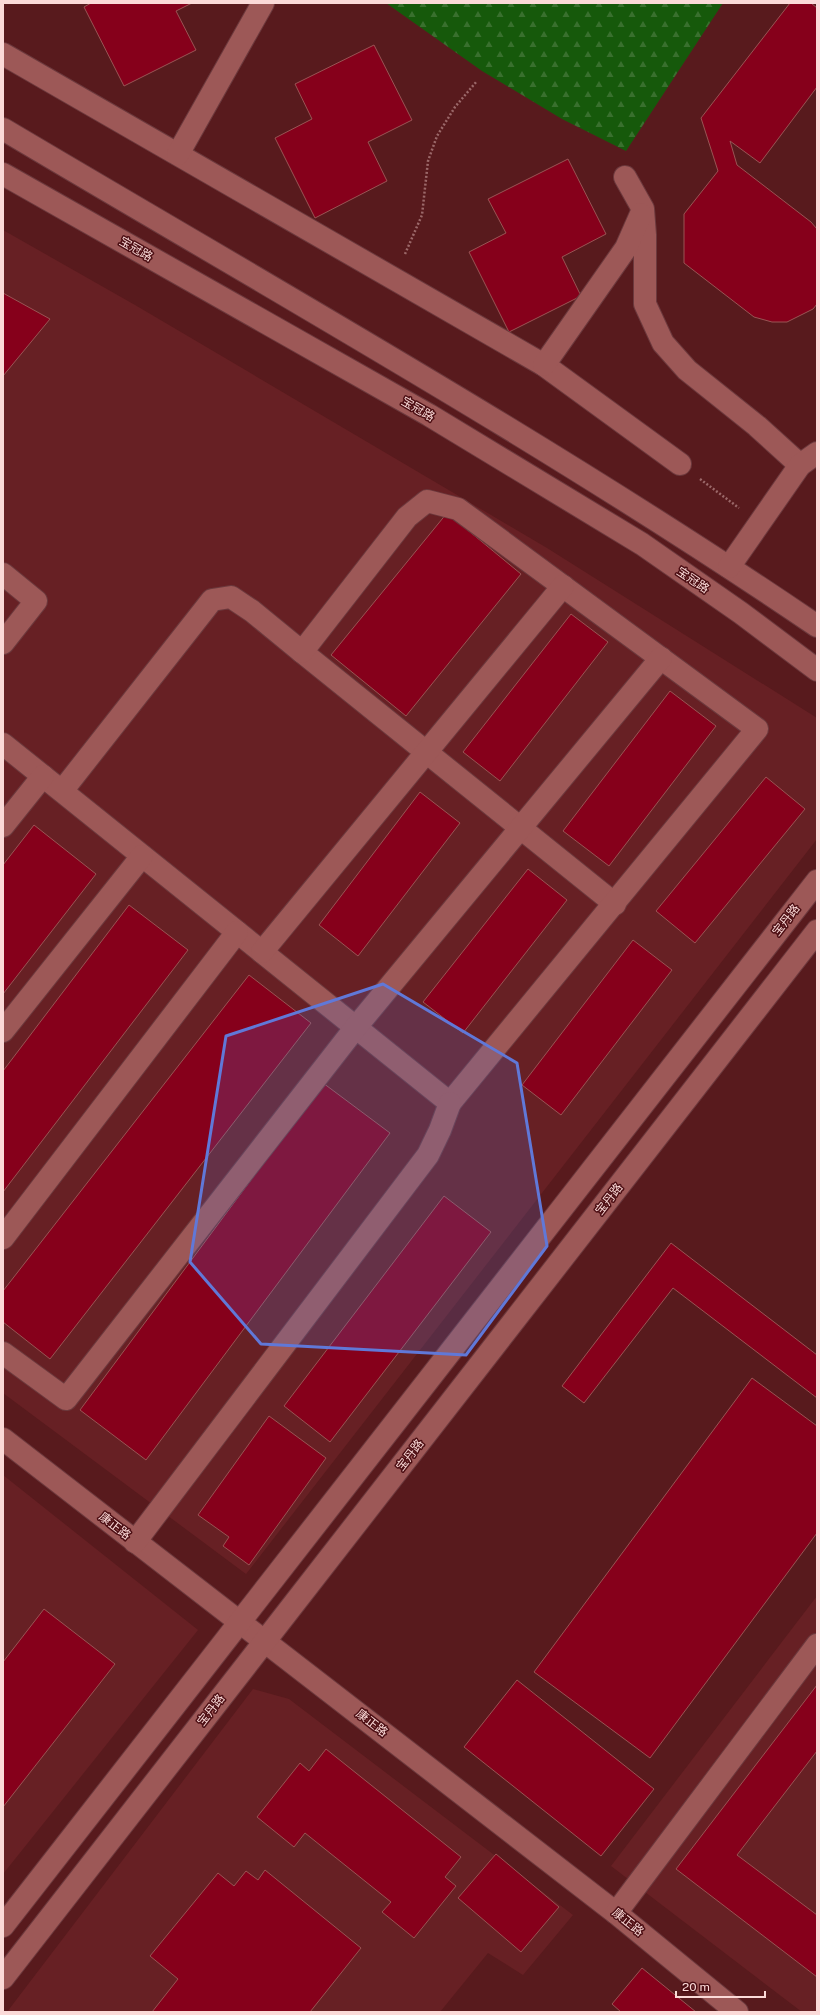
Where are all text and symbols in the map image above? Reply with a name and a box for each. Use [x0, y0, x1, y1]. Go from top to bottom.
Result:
street label: 宝冠路 [117, 234, 155, 264]
street label: 宝冠路 [399, 394, 437, 424]
street label: 宝冠路 [674, 564, 712, 596]
street label: 宝丹路 [769, 902, 803, 938]
street label: 宝丹路 [592, 1181, 626, 1217]
street label: 宝丹路 [393, 1437, 427, 1473]
street label: 康正路 [97, 1509, 133, 1543]
street label: 宝丹路 [194, 1692, 228, 1728]
street label: 康正路 [354, 1706, 390, 1740]
street label: 康正路 [610, 1905, 646, 1939]
scale bar [676, 1973, 765, 1999]
text: 20 m [682, 1980, 710, 1994]

